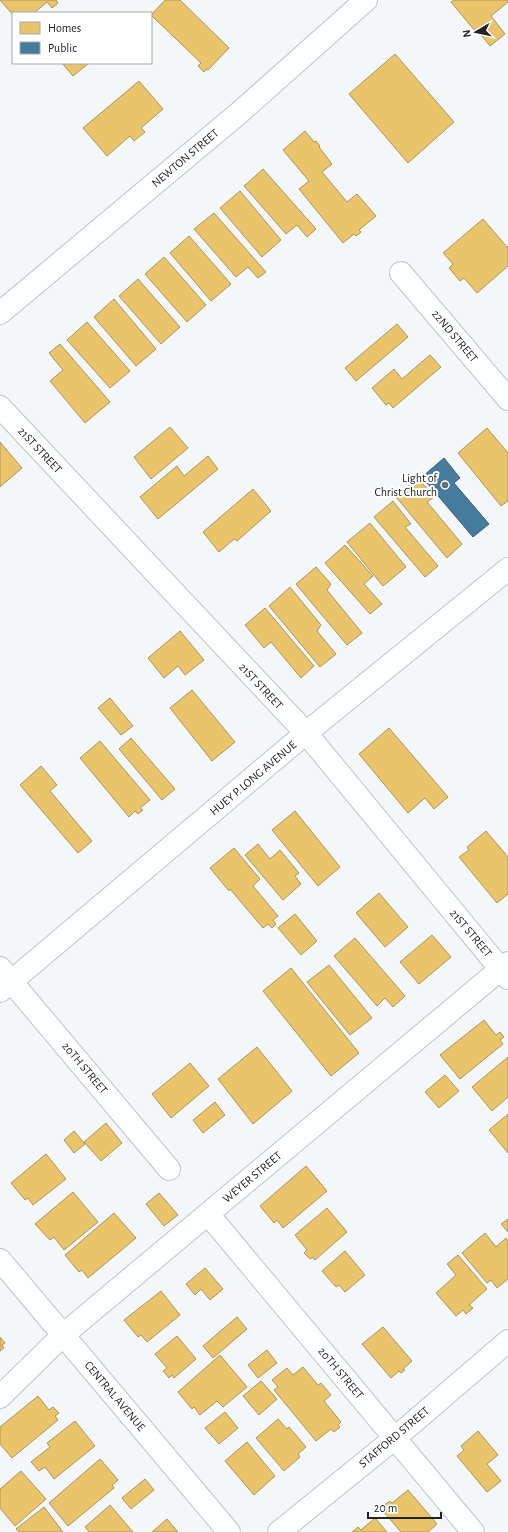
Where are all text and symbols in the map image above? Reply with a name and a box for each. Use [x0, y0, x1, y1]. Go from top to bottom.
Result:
legend [12, 12, 152, 64]
north arrow [456, 12, 496, 52]
text: Homes [48, 22, 81, 34]
text: N [461, 29, 473, 38]
text: Public [48, 42, 77, 54]
street label: NEWTON STREET [149, 127, 221, 189]
street label: 22ND STREET [430, 308, 480, 365]
street label: 21ST STREET [16, 425, 64, 476]
place label: Light of Christ Church [374, 472, 438, 498]
marker: Light of Christ Church [440, 480, 450, 490]
street label: 21ST STREET [237, 661, 285, 712]
street label: HUEY P. LONG AVENUE [208, 738, 299, 818]
street label: 21ST STREET [448, 907, 494, 959]
street label: 20TH STREET [60, 1040, 110, 1096]
street label: WEYER STREET [220, 1149, 284, 1205]
street label: 20TH STREET [316, 1345, 366, 1401]
street label: CENTRAL AVENUE [82, 1359, 148, 1433]
street label: STAFFORD STREET [357, 1404, 431, 1470]
scale bar [368, 1494, 441, 1520]
text: 20 m [374, 1502, 397, 1514]

